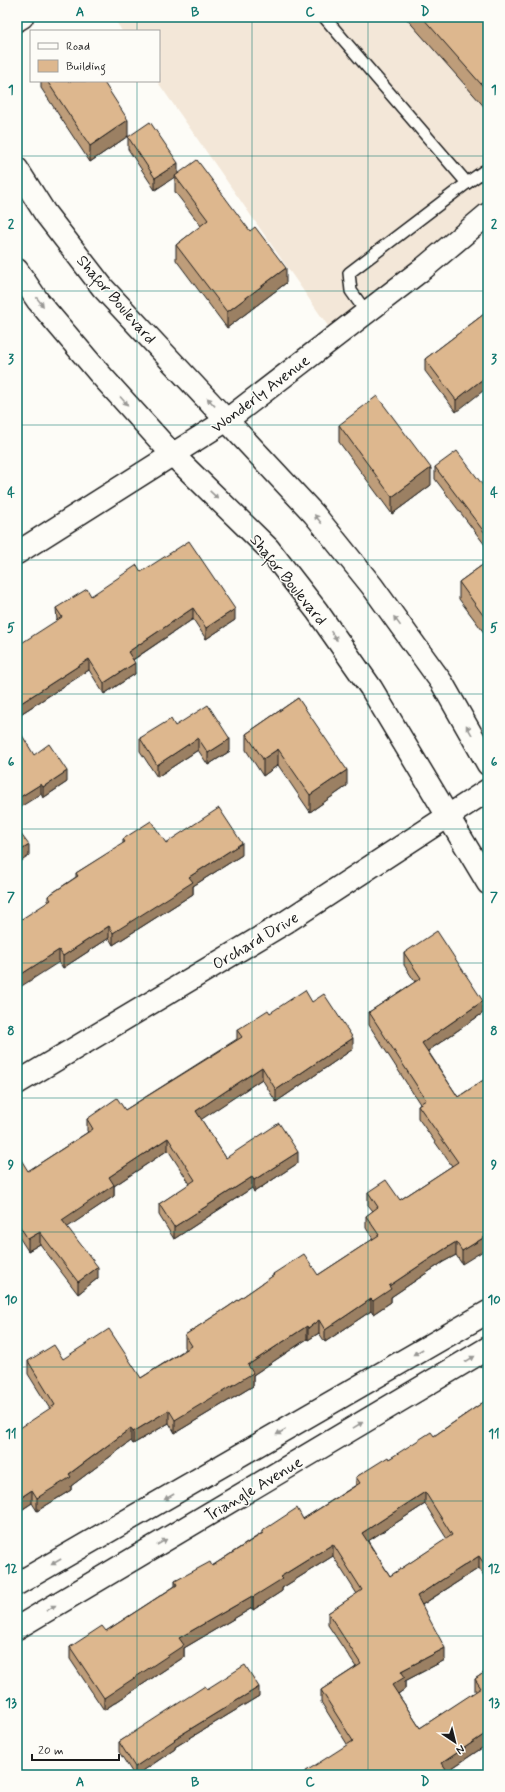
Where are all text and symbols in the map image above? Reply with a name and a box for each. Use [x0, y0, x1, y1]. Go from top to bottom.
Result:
text: A [76, 4, 84, 21]
text: B [191, 4, 200, 21]
text: C [305, 4, 315, 21]
text: D [421, 4, 430, 21]
legend [30, 30, 160, 82]
text: Road [66, 39, 90, 55]
text: Building [66, 59, 106, 76]
text: 1 [8, 82, 14, 99]
text: 1 [491, 82, 497, 99]
text: 2 [8, 216, 15, 233]
text: 2 [491, 216, 498, 233]
street label: Shafor Boulevard [70, 251, 160, 350]
one-way arrow [35, 297, 44, 308]
street label: Wonderly Avenue [207, 350, 315, 438]
text: 3 [8, 351, 14, 368]
text: 3 [491, 351, 497, 368]
one-way arrow [119, 396, 129, 406]
one-way arrow [206, 397, 216, 407]
text: 4 [7, 485, 15, 502]
text: 4 [490, 485, 498, 502]
one-way arrow [209, 490, 219, 500]
one-way arrow [313, 513, 322, 524]
street label: Shafor Boulevard [243, 530, 331, 631]
one-way arrow [393, 616, 402, 627]
text: 5 [7, 620, 15, 637]
text: 5 [490, 620, 498, 637]
one-way arrow [330, 631, 338, 641]
one-way arrow [465, 724, 472, 736]
text: 6 [8, 754, 15, 771]
text: 6 [491, 754, 498, 771]
text: 7 [7, 889, 15, 906]
text: 7 [490, 889, 498, 906]
street label: Orchard Drive [209, 907, 303, 975]
text: 8 [7, 1023, 15, 1040]
text: 8 [490, 1023, 498, 1040]
text: 9 [8, 1157, 15, 1174]
text: 9 [491, 1157, 498, 1174]
text: 10 [4, 1292, 18, 1309]
text: 10 [487, 1292, 501, 1309]
one-way arrow [412, 1349, 424, 1356]
one-way arrow [464, 1355, 476, 1362]
one-way arrow [352, 1422, 364, 1429]
text: 11 [5, 1426, 17, 1443]
text: 11 [488, 1426, 500, 1443]
one-way arrow [275, 1428, 287, 1435]
street label: Triangle Avenue [201, 1452, 307, 1527]
one-way arrow [163, 1493, 175, 1500]
one-way arrow [156, 1538, 168, 1545]
one-way arrow [50, 1558, 62, 1565]
text: 12 [5, 1561, 17, 1578]
text: 12 [488, 1561, 500, 1578]
one-way arrow [45, 1605, 57, 1612]
text: 13 [5, 1695, 17, 1712]
text: 13 [488, 1695, 500, 1712]
north arrow [435, 1722, 475, 1762]
scale bar [32, 1736, 119, 1762]
text: N [453, 1742, 467, 1757]
text: 20 m [38, 1743, 64, 1759]
text: A [76, 1774, 84, 1791]
text: B [191, 1774, 200, 1791]
text: C [305, 1774, 315, 1791]
text: D [421, 1774, 430, 1791]

